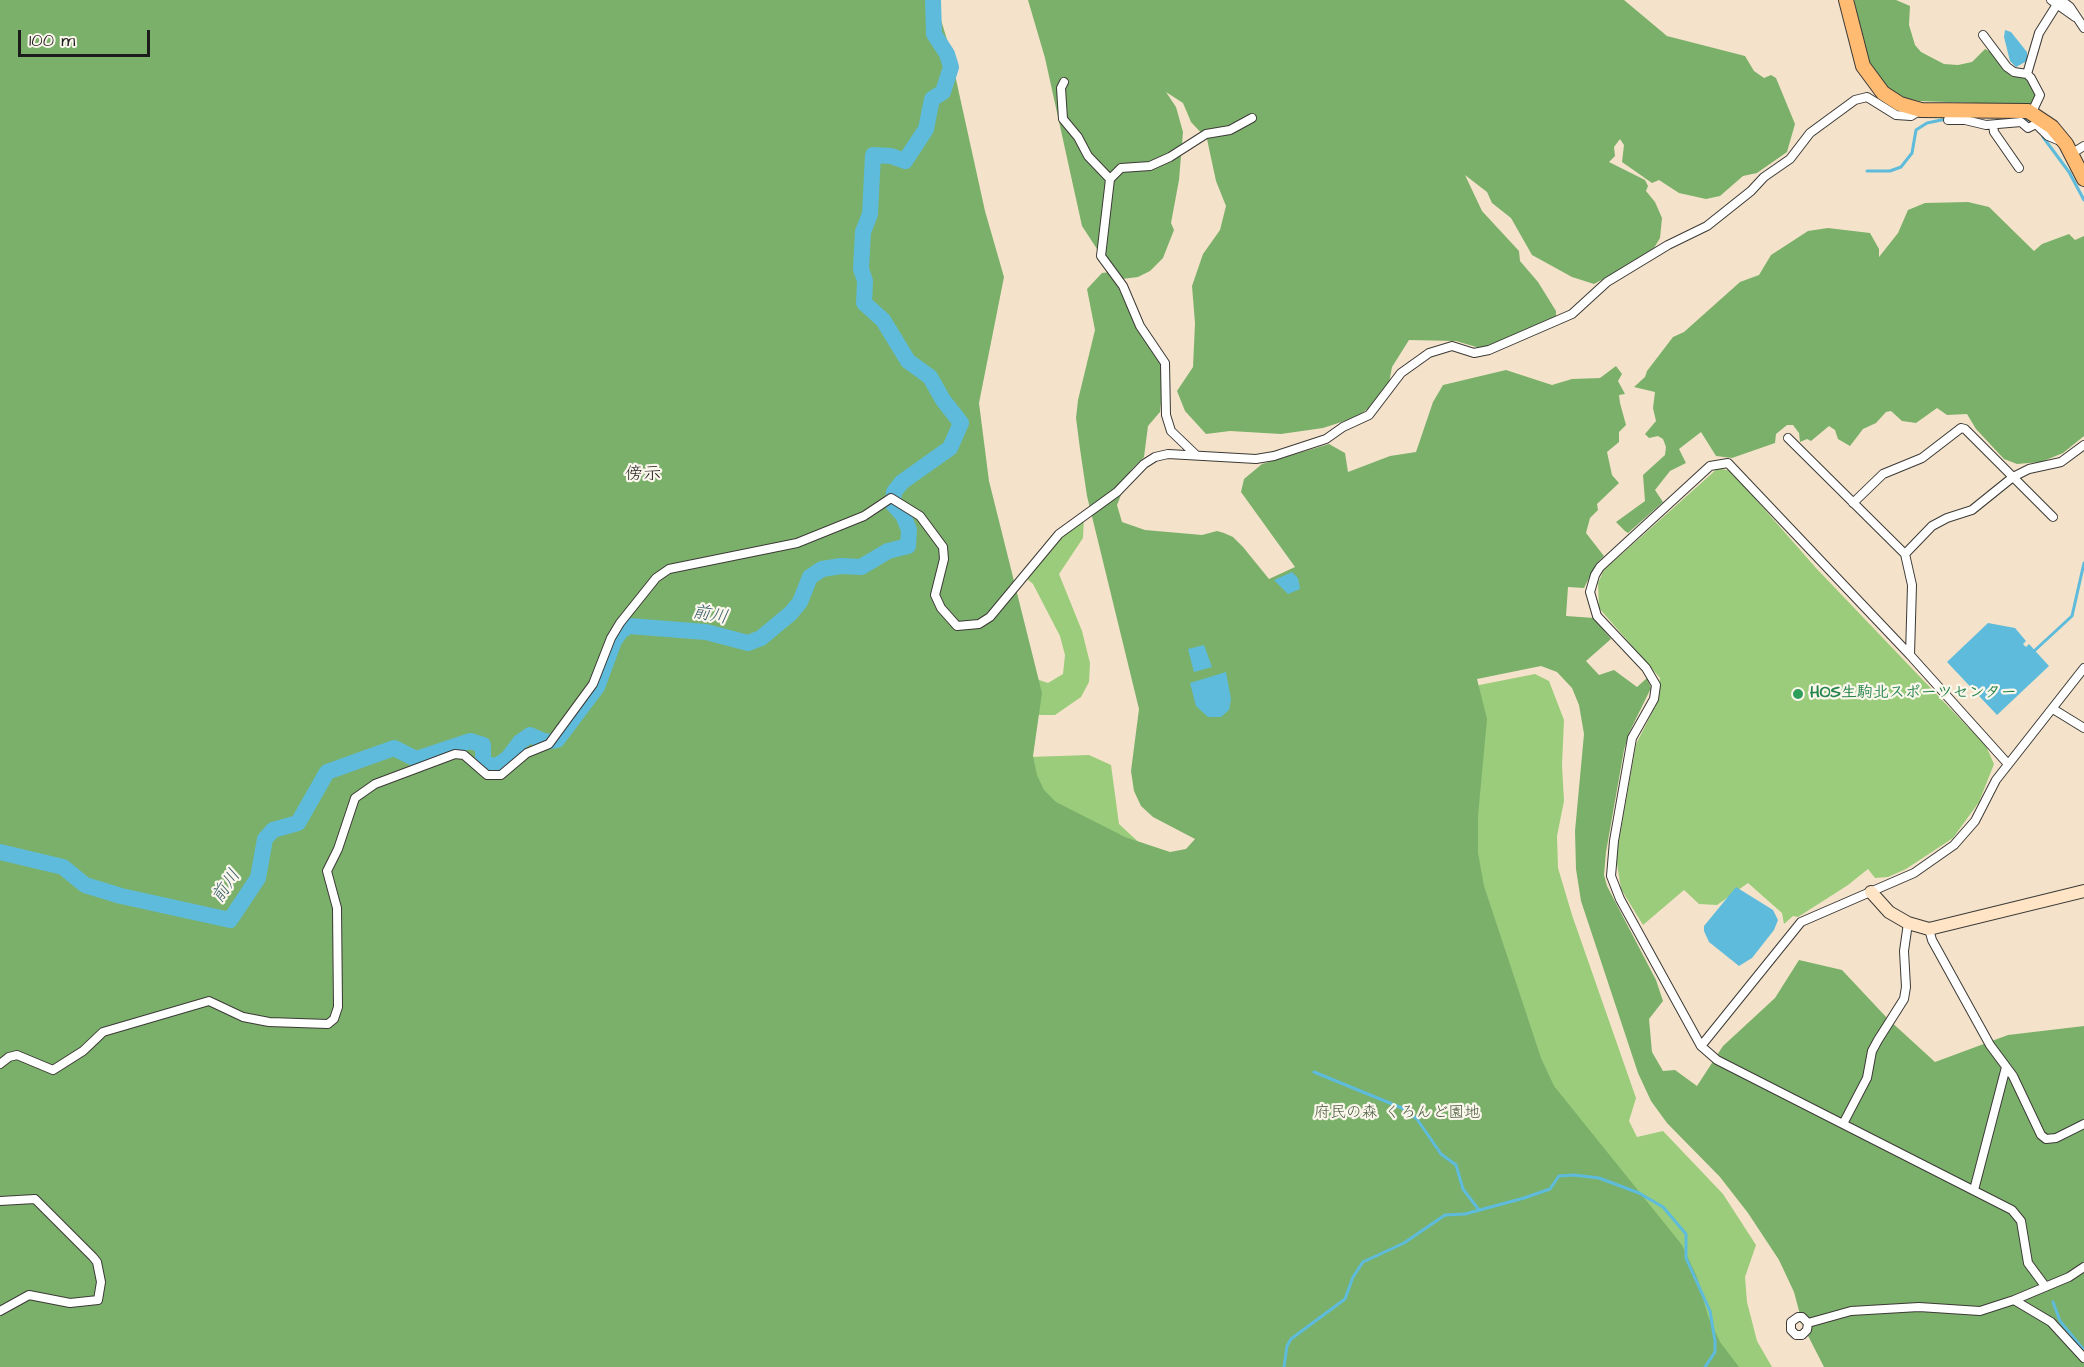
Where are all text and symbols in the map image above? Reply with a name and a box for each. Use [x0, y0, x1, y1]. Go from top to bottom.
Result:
scale bar [21, 18, 153, 56]
text: 100 m [29, 28, 75, 53]
district label: 傍示 [625, 464, 661, 486]
water label: 前川 [690, 602, 730, 630]
place label: HOS生駒北スポーツセンター [1810, 684, 2017, 704]
marker: HOS生駒北スポーツセンター [1791, 687, 1805, 701]
water label: 前川 [208, 866, 246, 908]
park label: 府民の森 くろんど園地 [1314, 1104, 1480, 1124]

